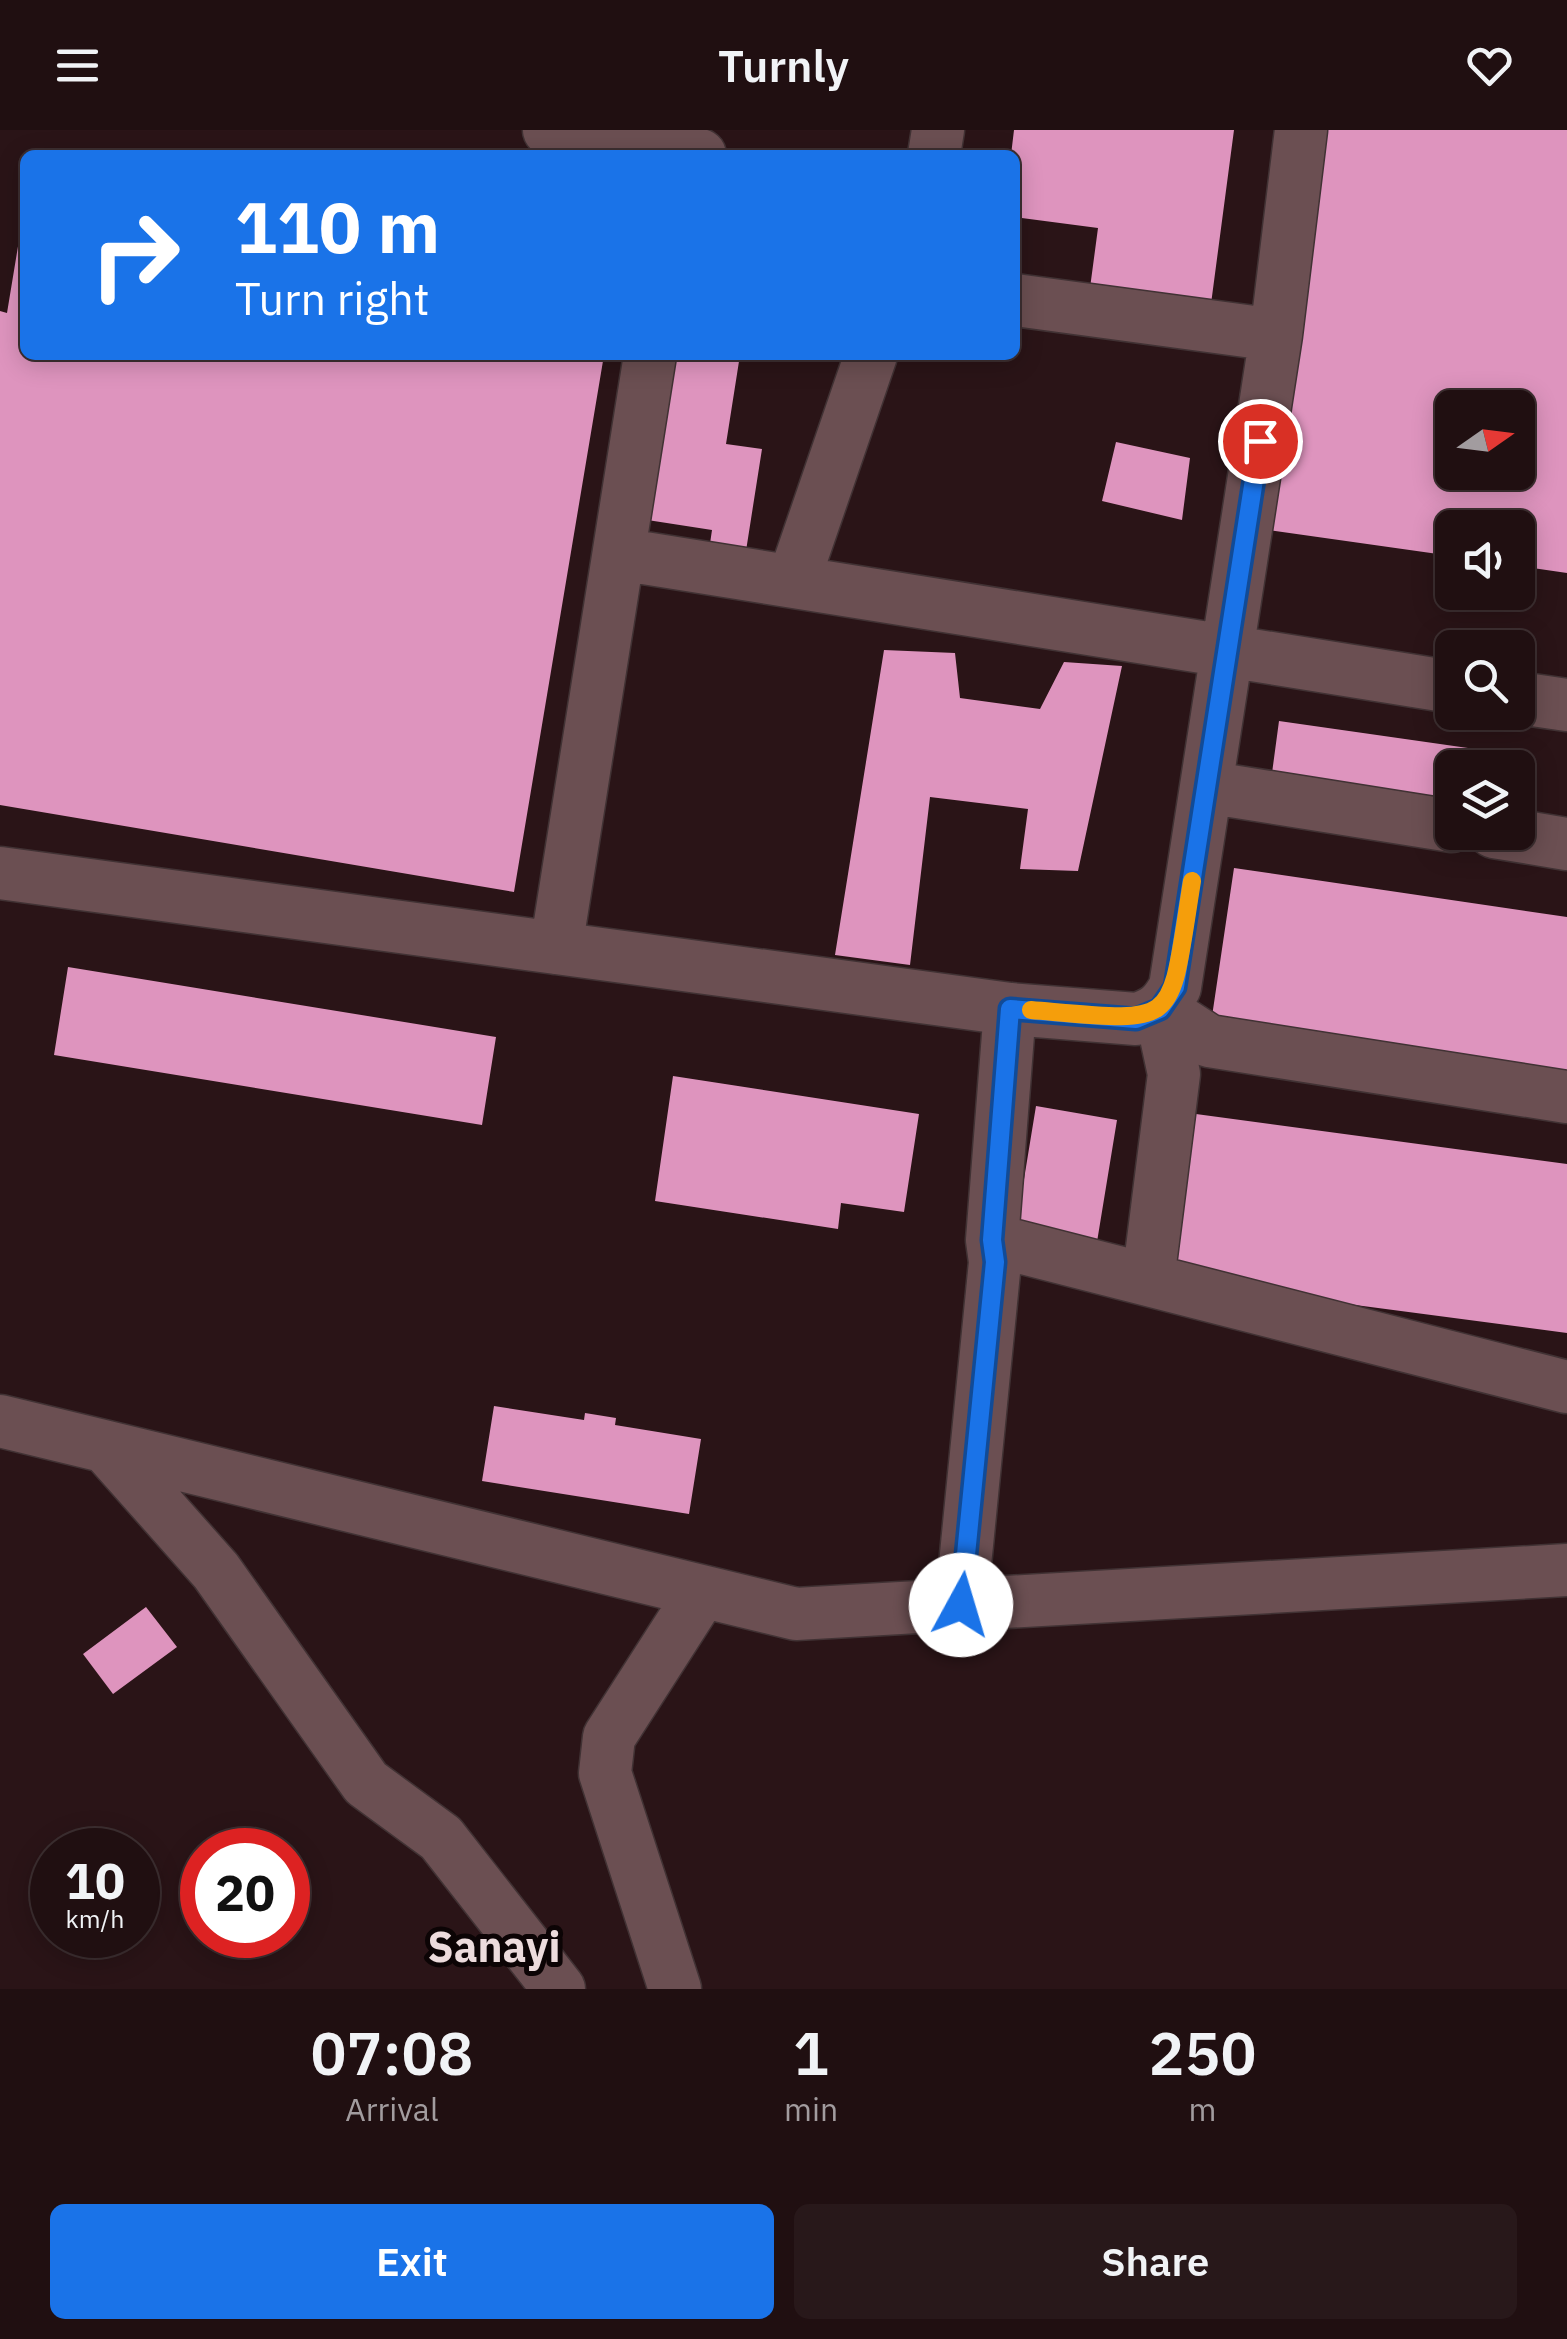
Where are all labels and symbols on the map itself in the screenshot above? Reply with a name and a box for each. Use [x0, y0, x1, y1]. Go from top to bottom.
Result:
north arrow [1435, 390, 1535, 490]
pin [1218, 399, 1303, 484]
position arrow [909, 1553, 1013, 1657]
speed limit sign: 20 [180, 1828, 310, 1958]
district label: Sanayi [427, 1919, 561, 1974]

